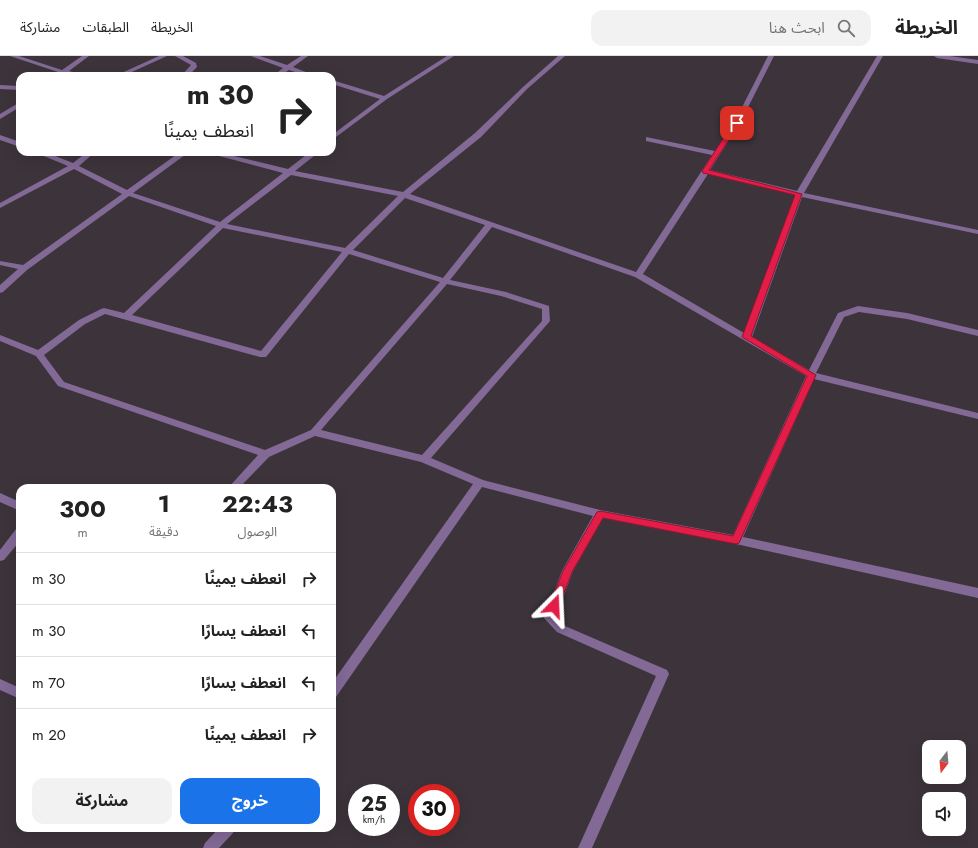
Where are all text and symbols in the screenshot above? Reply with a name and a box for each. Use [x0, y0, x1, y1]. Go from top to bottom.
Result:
search box [591, 10, 871, 46]
text: الخريطة [895, 14, 958, 41]
text: مشاركة [20, 17, 60, 37]
text: الطبقات [82, 17, 129, 37]
text: الخريطة [151, 17, 193, 37]
text: ابحث هنا [769, 17, 825, 39]
icon: search [835, 17, 857, 39]
text: 30 m [187, 74, 254, 115]
icon: right [268, 88, 320, 140]
pin [720, 106, 754, 140]
icon: arrive [726, 112, 748, 134]
text: انعطف يمينًا [164, 118, 254, 144]
text: 1 [158, 486, 170, 521]
text: 22:43 [222, 486, 293, 521]
text: 300 [59, 491, 106, 526]
text: دقيقة [149, 522, 179, 541]
text: الوصول [238, 522, 277, 541]
text: m [77, 523, 88, 542]
text: 30 m [32, 568, 65, 590]
text: انعطف يمينًا [205, 568, 286, 590]
icon: right [298, 568, 320, 590]
position arrow [533, 585, 575, 627]
text: 30 m [32, 620, 65, 642]
text: انعطف يسارًا [201, 620, 286, 642]
icon: left [298, 620, 320, 642]
text: 70 m [32, 672, 65, 694]
text: انعطف يسارًا [201, 672, 286, 694]
icon: left [298, 672, 320, 694]
text: 20 m [32, 724, 66, 746]
text: انعطف يمينًا [205, 724, 286, 746]
icon: right [298, 724, 320, 746]
north arrow [922, 740, 966, 784]
map controls [922, 740, 966, 836]
button: مشاركة [32, 778, 172, 824]
button: خروج [180, 778, 320, 824]
speed limit sign: 30 [408, 784, 460, 836]
text: 25 [361, 790, 387, 819]
button: sound [922, 792, 966, 836]
text: km/h [363, 812, 385, 827]

